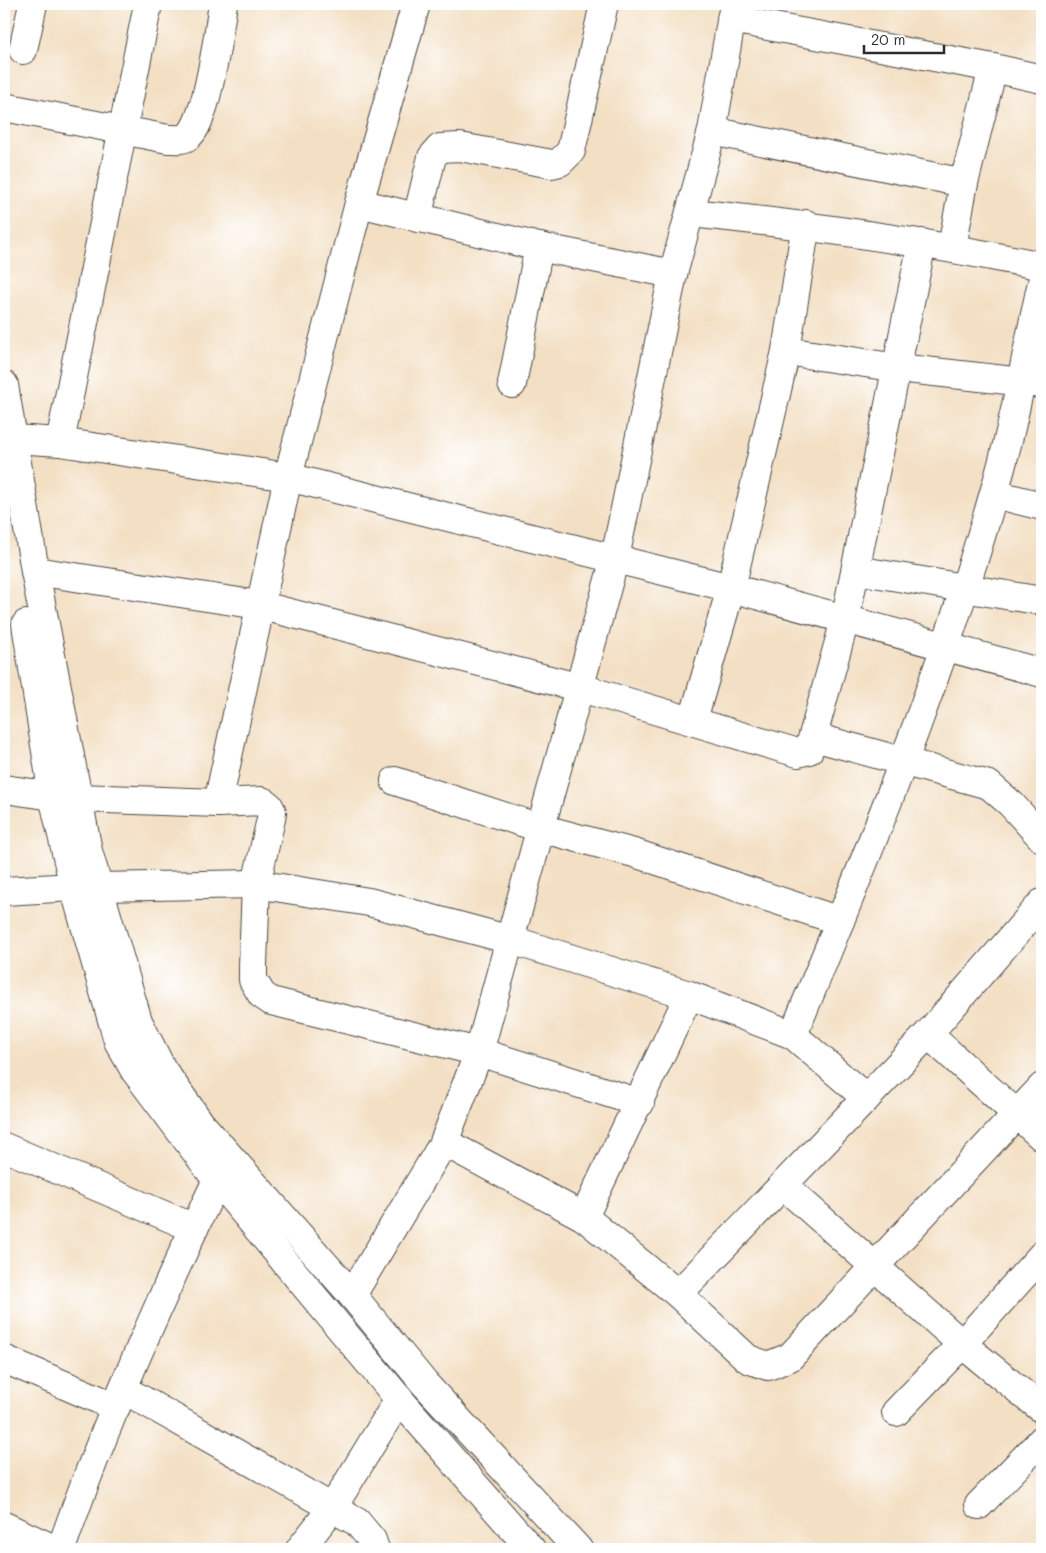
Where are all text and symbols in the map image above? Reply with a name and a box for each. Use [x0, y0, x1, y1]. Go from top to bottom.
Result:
scale bar [864, 22, 944, 54]
text: 20 m [871, 29, 905, 49]

